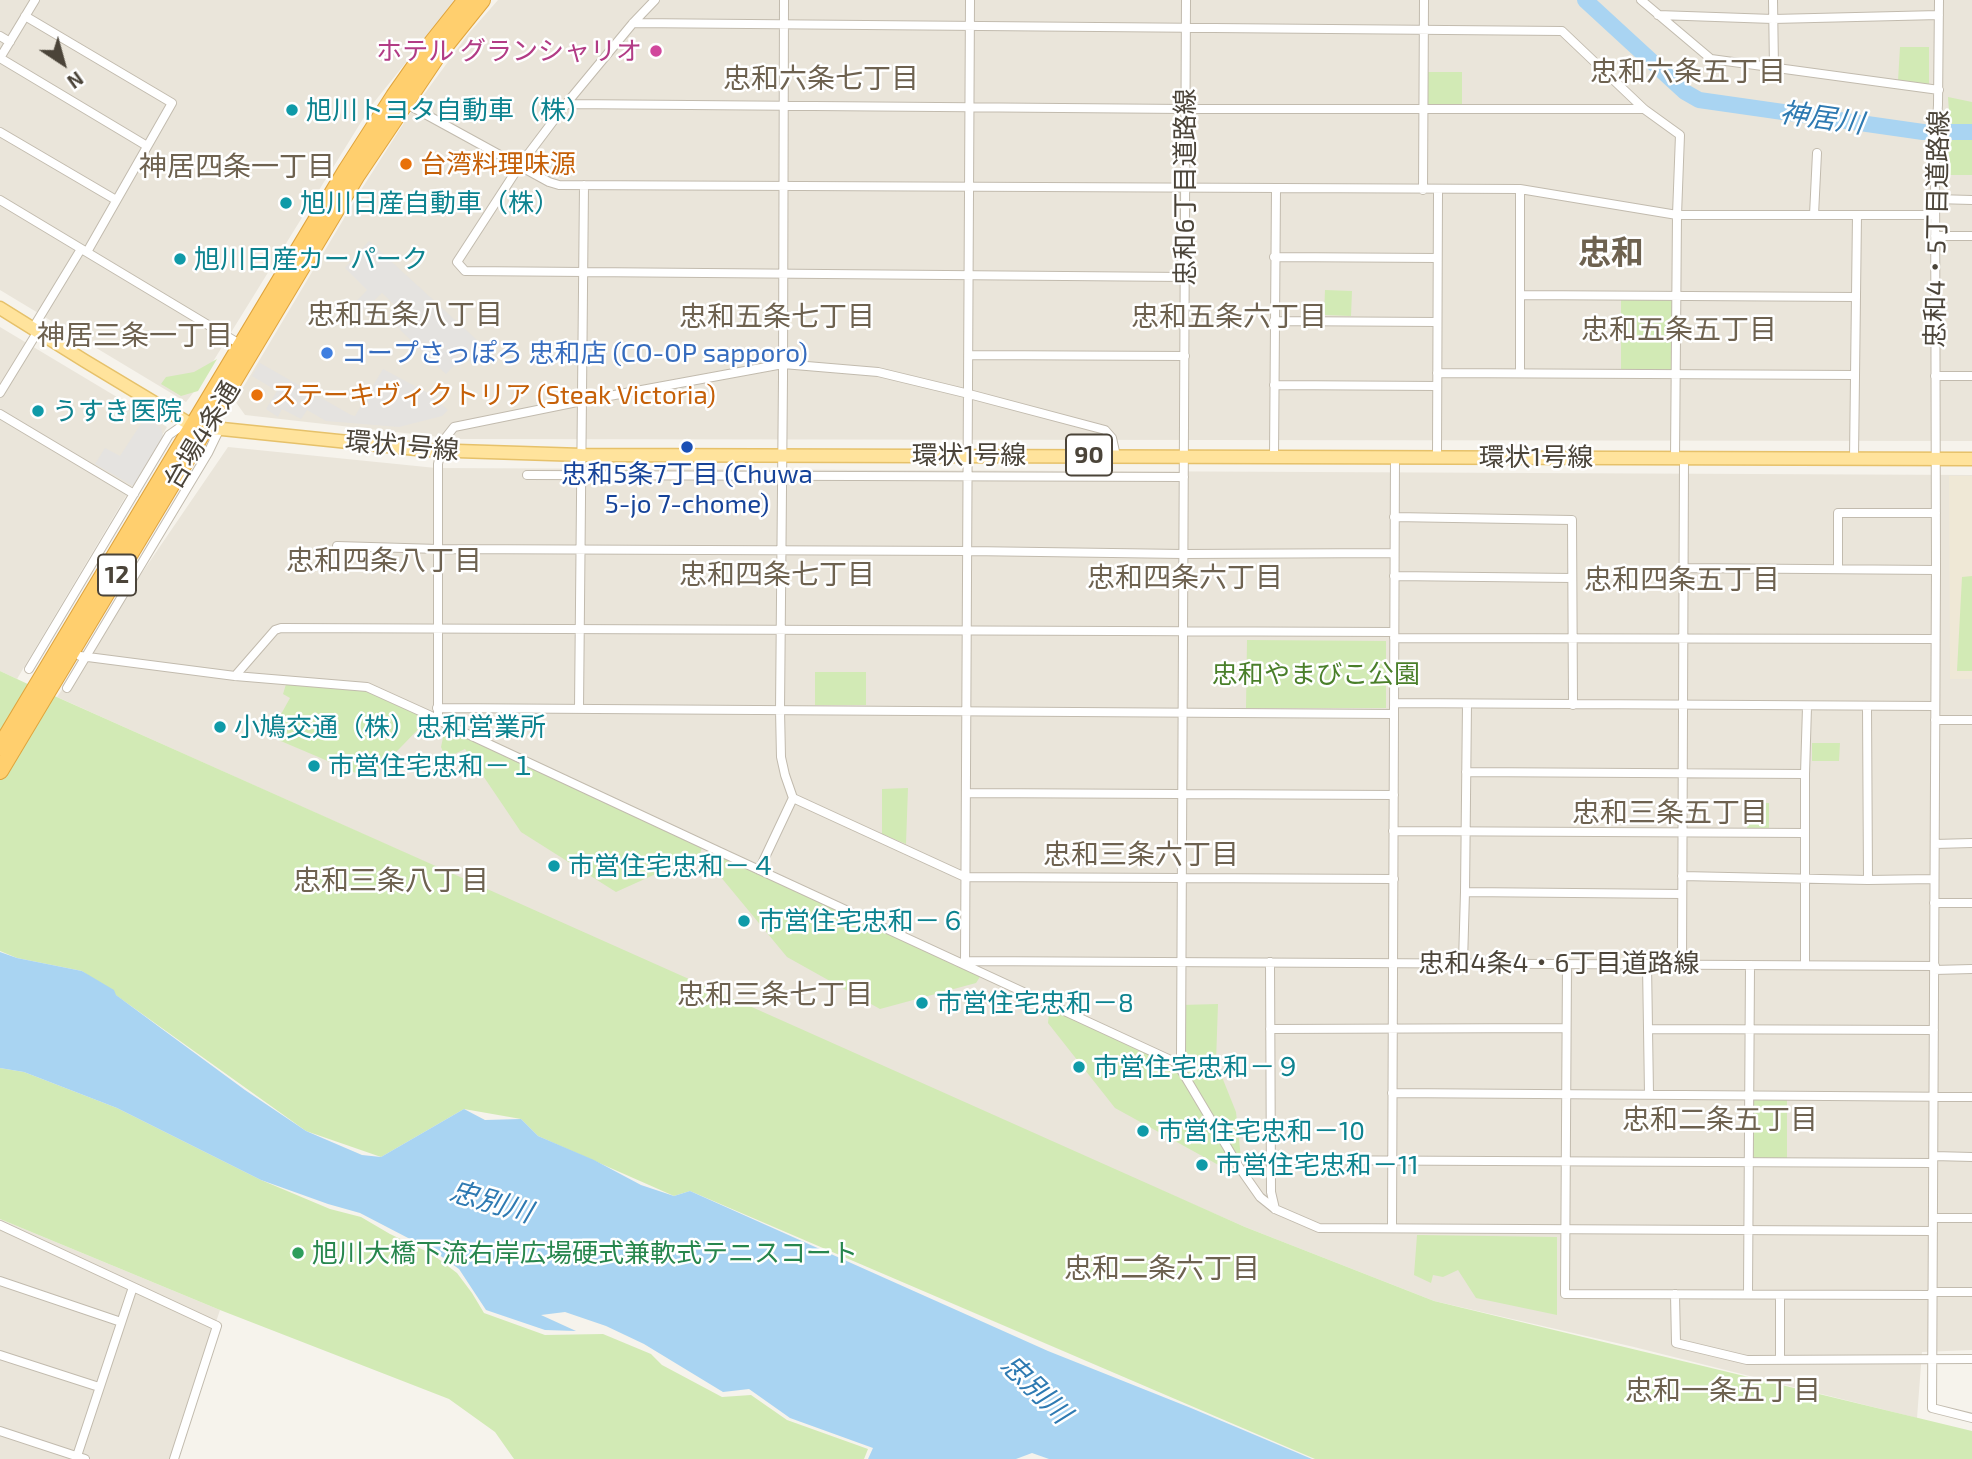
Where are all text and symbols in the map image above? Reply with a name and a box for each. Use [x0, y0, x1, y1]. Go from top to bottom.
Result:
north arrow [28, 28, 98, 98]
place label: ホテル グランシャリオ [376, 35, 642, 67]
marker: ホテル グランシャリオ [648, 43, 664, 59]
district label: 忠和六条五丁目 [1590, 55, 1786, 89]
district label: 忠和六条七丁目 [723, 62, 919, 96]
text: N [63, 67, 88, 94]
street label: 忠和6丁目道路線 [1169, 89, 1201, 285]
place label: 旭川トヨタ自動車（株） [306, 94, 592, 126]
water label: 神居川 [1778, 96, 1866, 140]
marker: 旭川トヨタ自動車（株） [284, 102, 300, 118]
street label: 忠和4・5丁目道路線 [1919, 110, 1955, 348]
place label: 台湾料理味源 [420, 148, 576, 180]
district label: 神居四条一丁目 [139, 150, 335, 184]
marker: 台湾料理味源 [398, 156, 414, 172]
place label: 旭川日産自動車（株） [300, 187, 560, 219]
marker: 旭川日産自動車（株） [278, 195, 294, 211]
district label: 忠和 [1578, 233, 1644, 273]
place label: 旭川日産カーパーク [194, 243, 428, 275]
marker: 旭川日産カーパーク [172, 251, 188, 267]
district label: 忠和五条八丁目 [307, 298, 503, 332]
district label: 忠和五条七丁目 [679, 300, 875, 334]
district label: 忠和五条六丁目 [1131, 300, 1327, 334]
district label: 忠和五条五丁目 [1581, 313, 1777, 347]
district label: 神居三条一丁目 [37, 319, 233, 353]
place label: コープさっぽろ 忠和店 (CO-OP sapporo) [341, 337, 808, 369]
marker: コープさっぽろ 忠和店 (CO-OP sapporo) [319, 345, 335, 361]
street label: 台場4条通 [158, 376, 246, 494]
place label: ステーキヴィクトリア (Steak Victoria) [271, 379, 716, 411]
marker: ステーキヴィクトリア (Steak Victoria) [249, 387, 265, 403]
place label: うすき医院 [52, 395, 182, 427]
marker: うすき医院 [30, 403, 46, 419]
street label: 環状1号線 [344, 425, 460, 467]
road number: 90 [1066, 434, 1112, 476]
marker: 忠和5条7丁目 (Chuwa 5-jo 7-chome) [679, 439, 695, 455]
street label: 環状1号線 [912, 439, 1026, 471]
street label: 環状1号線 [1479, 441, 1593, 473]
place label: 忠和5条7丁目 (Chuwa 5-jo 7-chome) [561, 458, 813, 520]
district label: 忠和四条八丁目 [286, 544, 482, 578]
road number: 12 [98, 554, 136, 596]
district label: 忠和四条七丁目 [679, 558, 875, 592]
district label: 忠和四条六丁目 [1087, 561, 1283, 595]
district label: 忠和四条五丁目 [1584, 563, 1780, 597]
park label: 忠和やまびこ公園 [1212, 658, 1420, 690]
place label: 小鳩交通（株）忠和営業所 [234, 711, 546, 743]
marker: 小鳩交通（株）忠和営業所 [212, 719, 228, 735]
place label: 市営住宅忠和－１ [328, 750, 536, 782]
marker: 市営住宅忠和－１ [306, 758, 322, 774]
district label: 忠和三条五丁目 [1572, 796, 1768, 830]
district label: 忠和三条六丁目 [1043, 838, 1239, 872]
place label: 市営住宅忠和－４ [568, 850, 776, 882]
marker: 市営住宅忠和－４ [546, 858, 562, 874]
district label: 忠和三条八丁目 [293, 864, 489, 898]
place label: 市営住宅忠和－６ [758, 905, 966, 937]
marker: 市営住宅忠和－６ [736, 913, 752, 929]
street label: 忠和4条4・6丁目道路線 [1419, 947, 1699, 979]
district label: 忠和三条七丁目 [677, 978, 873, 1012]
place label: 市営住宅忠和－8 [936, 987, 1134, 1019]
marker: 市営住宅忠和－8 [914, 995, 930, 1011]
place label: 市営住宅忠和－９ [1093, 1051, 1301, 1083]
marker: 市営住宅忠和－９ [1071, 1059, 1087, 1075]
district label: 忠和二条五丁目 [1622, 1103, 1818, 1137]
place label: 市営住宅忠和－10 [1157, 1115, 1365, 1147]
marker: 市営住宅忠和－10 [1135, 1123, 1151, 1139]
place label: 市営住宅忠和－11 [1216, 1149, 1419, 1181]
marker: 市営住宅忠和－11 [1194, 1157, 1210, 1173]
water label: 忠別川 [446, 1174, 536, 1230]
place label: 旭川大橋下流右岸広場硬式兼軟式テニスコート [312, 1237, 858, 1269]
marker: 旭川大橋下流右岸広場硬式兼軟式テニスコート [290, 1245, 306, 1261]
district label: 忠和二条六丁目 [1064, 1252, 1260, 1286]
water label: 忠別川 [994, 1348, 1078, 1430]
district label: 忠和一条五丁目 [1625, 1374, 1821, 1408]

